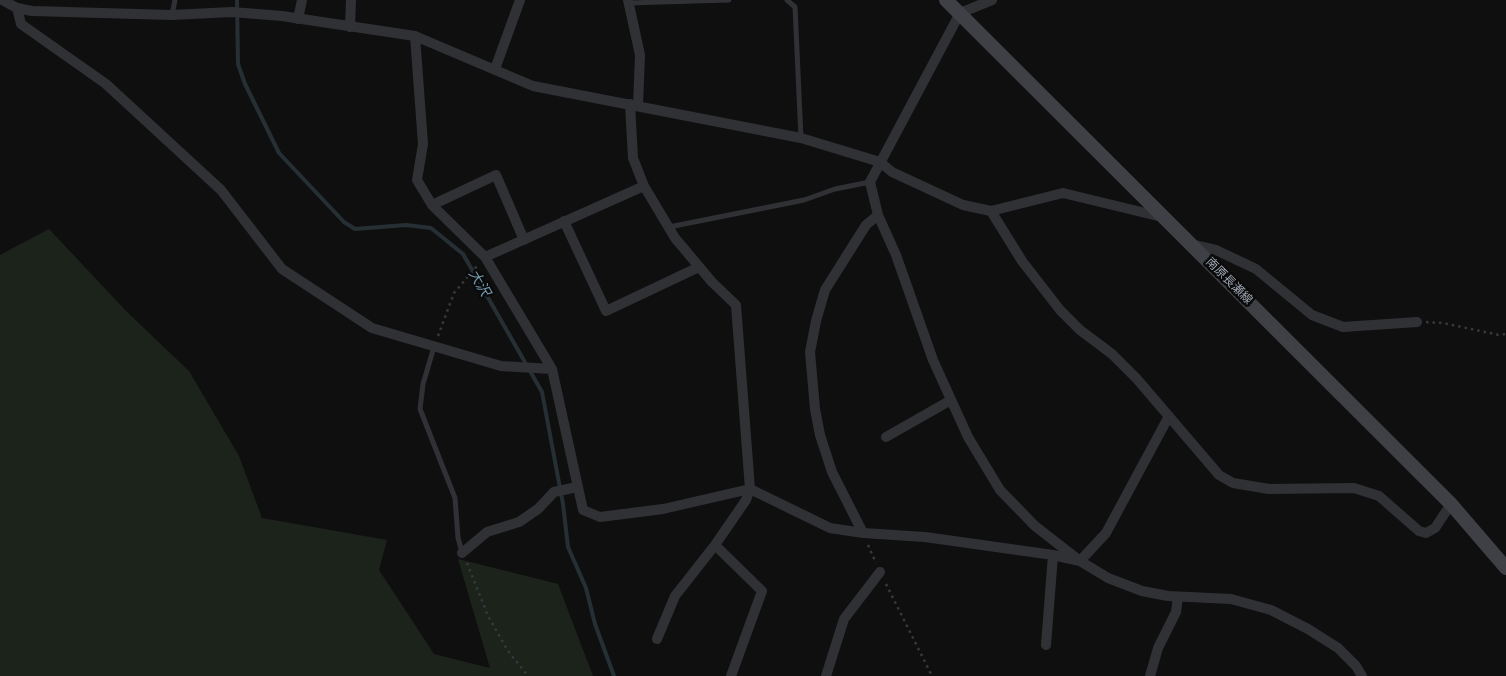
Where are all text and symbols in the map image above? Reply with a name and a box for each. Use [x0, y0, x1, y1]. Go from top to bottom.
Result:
street label: 南原長瀬線 [1203, 255, 1255, 307]
water label: 大沢 [465, 267, 493, 299]

